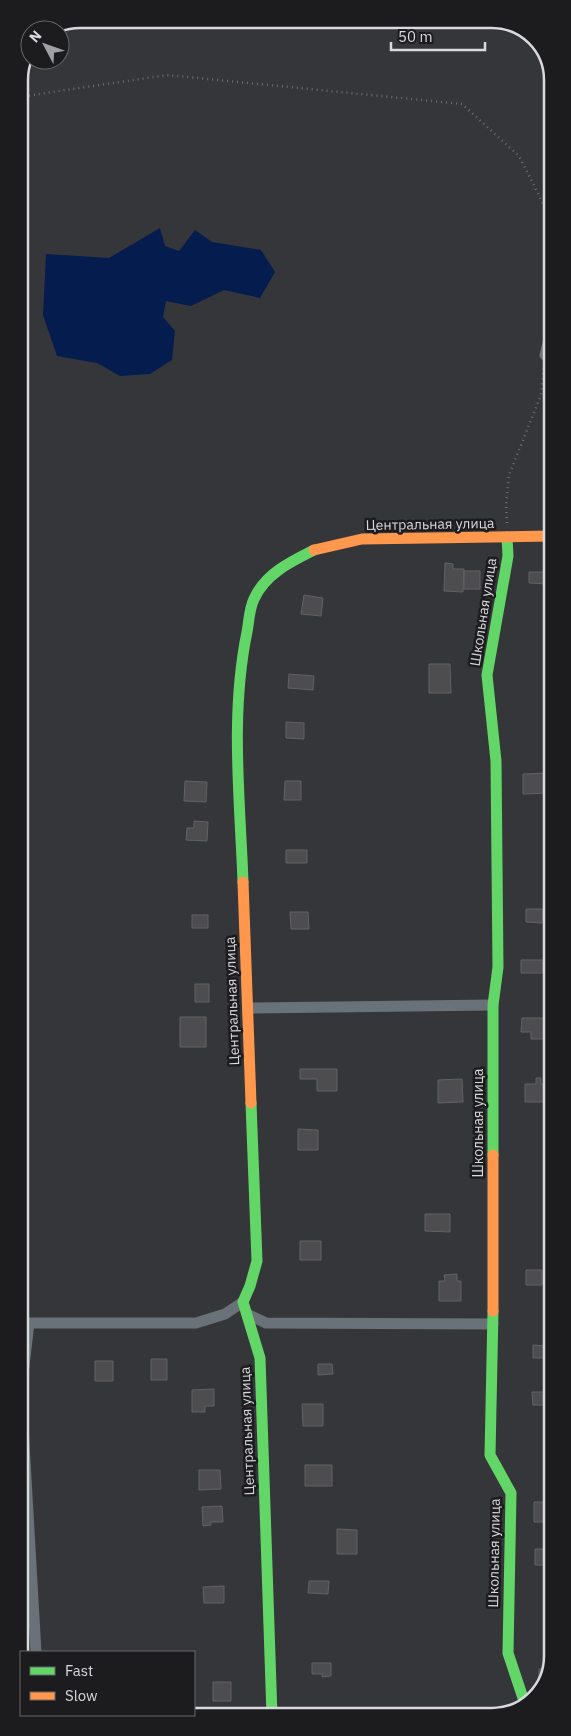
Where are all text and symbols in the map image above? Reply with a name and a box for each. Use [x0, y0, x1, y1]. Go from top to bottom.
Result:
north arrow [20, 20, 70, 70]
scale bar [391, 20, 485, 52]
text: N [25, 27, 45, 46]
text: 50 m [398, 27, 433, 46]
street label: Центральная улица [365, 514, 495, 534]
street label: Школьная улица [466, 556, 501, 667]
street label: Центральная улица [221, 936, 243, 1066]
street label: Школьная улица [469, 1068, 487, 1178]
street label: Центральная улица [236, 1366, 258, 1496]
street label: Школьная улица [484, 1498, 504, 1608]
legend [20, 1651, 195, 1716]
text: Fast [65, 1661, 93, 1680]
text: Slow [65, 1686, 98, 1705]

